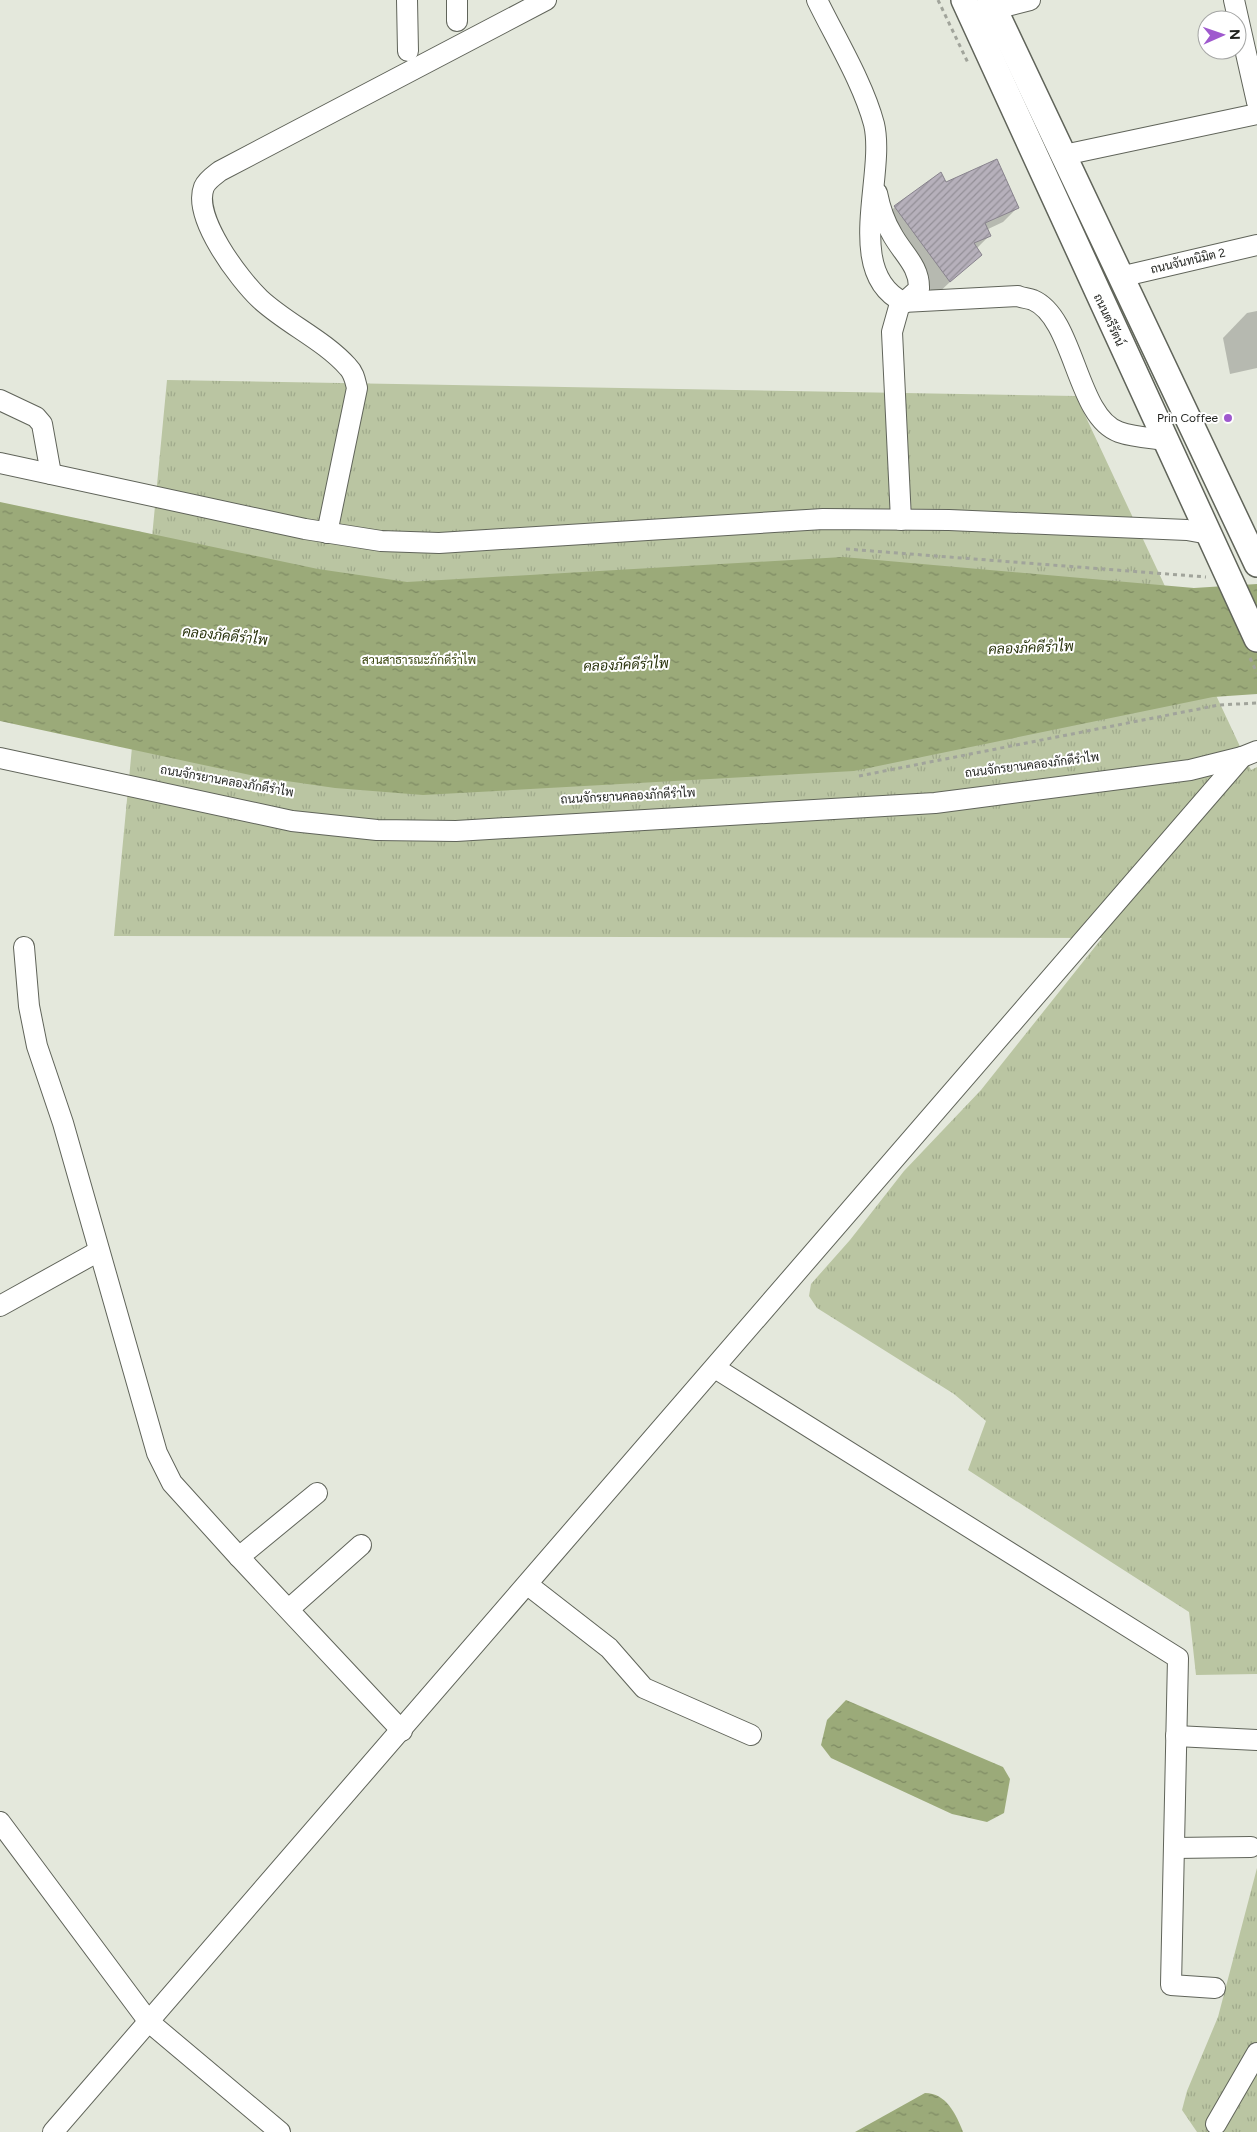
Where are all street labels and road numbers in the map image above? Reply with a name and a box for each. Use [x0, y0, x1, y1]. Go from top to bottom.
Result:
street label: ถนนจันทนิมิต 2 [1149, 246, 1227, 276]
street label: ถนนตรีรัตน์ [1091, 291, 1128, 349]
street label: ถนนจักรยานคลองภักดีรำไพ [964, 749, 1100, 780]
street label: ถนนจักรยานคลองภักดีรำไพ [159, 761, 295, 800]
street label: ถนนจักรยานคลองภักดีรำไพ [560, 784, 696, 807]

